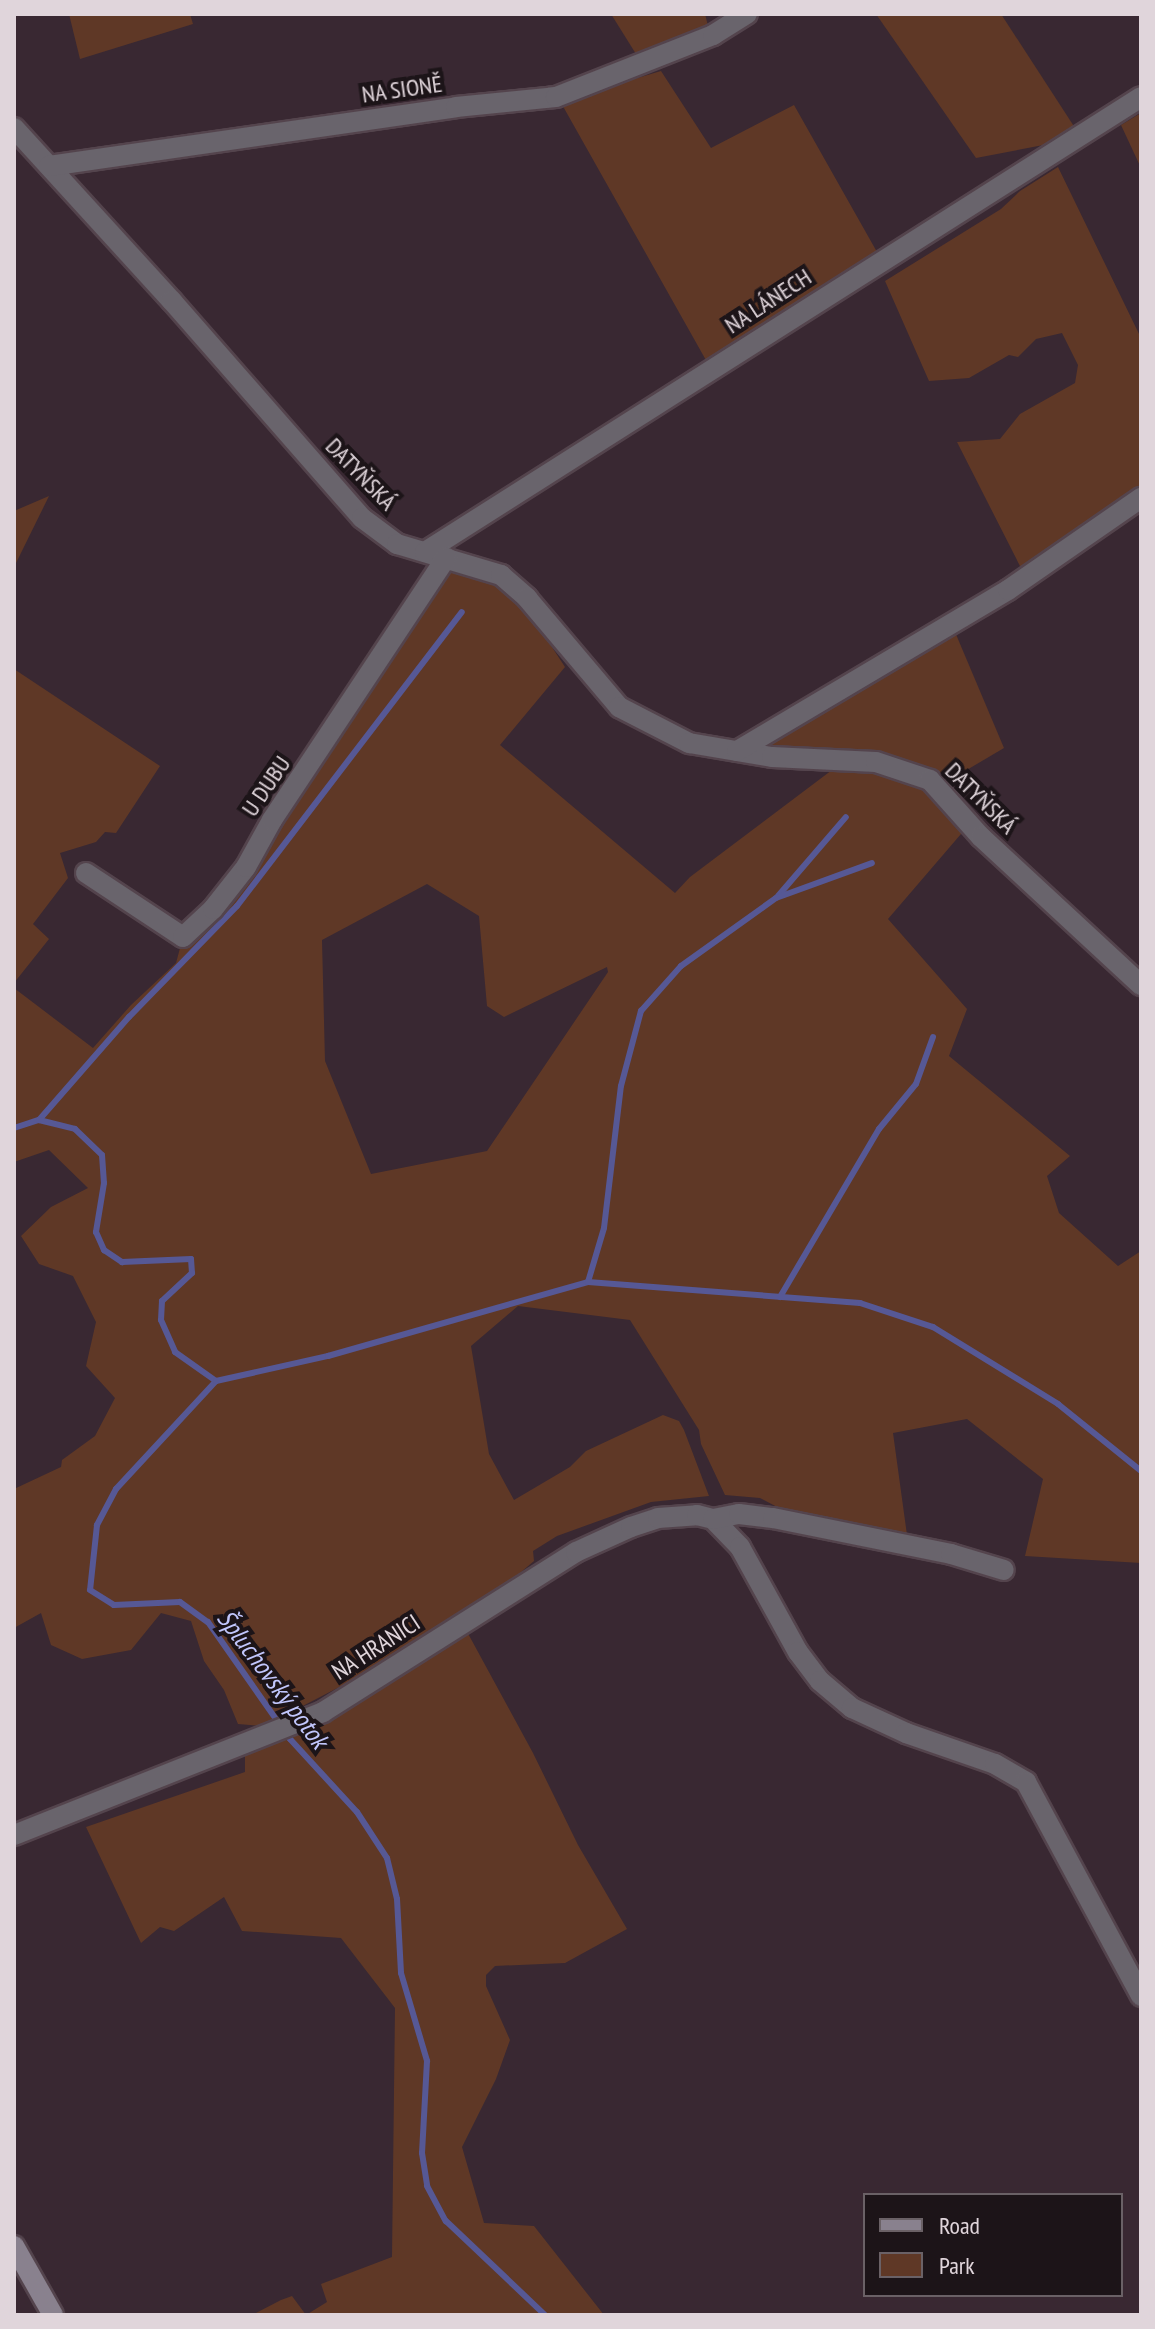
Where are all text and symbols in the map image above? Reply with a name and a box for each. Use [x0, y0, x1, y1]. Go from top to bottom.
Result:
street label: NA SIONĚ [360, 69, 444, 109]
street label: NA LÁNECH [719, 262, 817, 340]
street label: DATYŇSKÁ [320, 432, 402, 516]
street label: U DUBU [235, 750, 297, 822]
street label: DATYŇSKÁ [939, 756, 1023, 840]
water label: Špluchovský potok [210, 1603, 336, 1755]
street label: NA HRANICI [326, 1608, 426, 1686]
legend [863, 2193, 1123, 2297]
text: Road [939, 2210, 980, 2241]
text: Park [939, 2250, 975, 2281]

